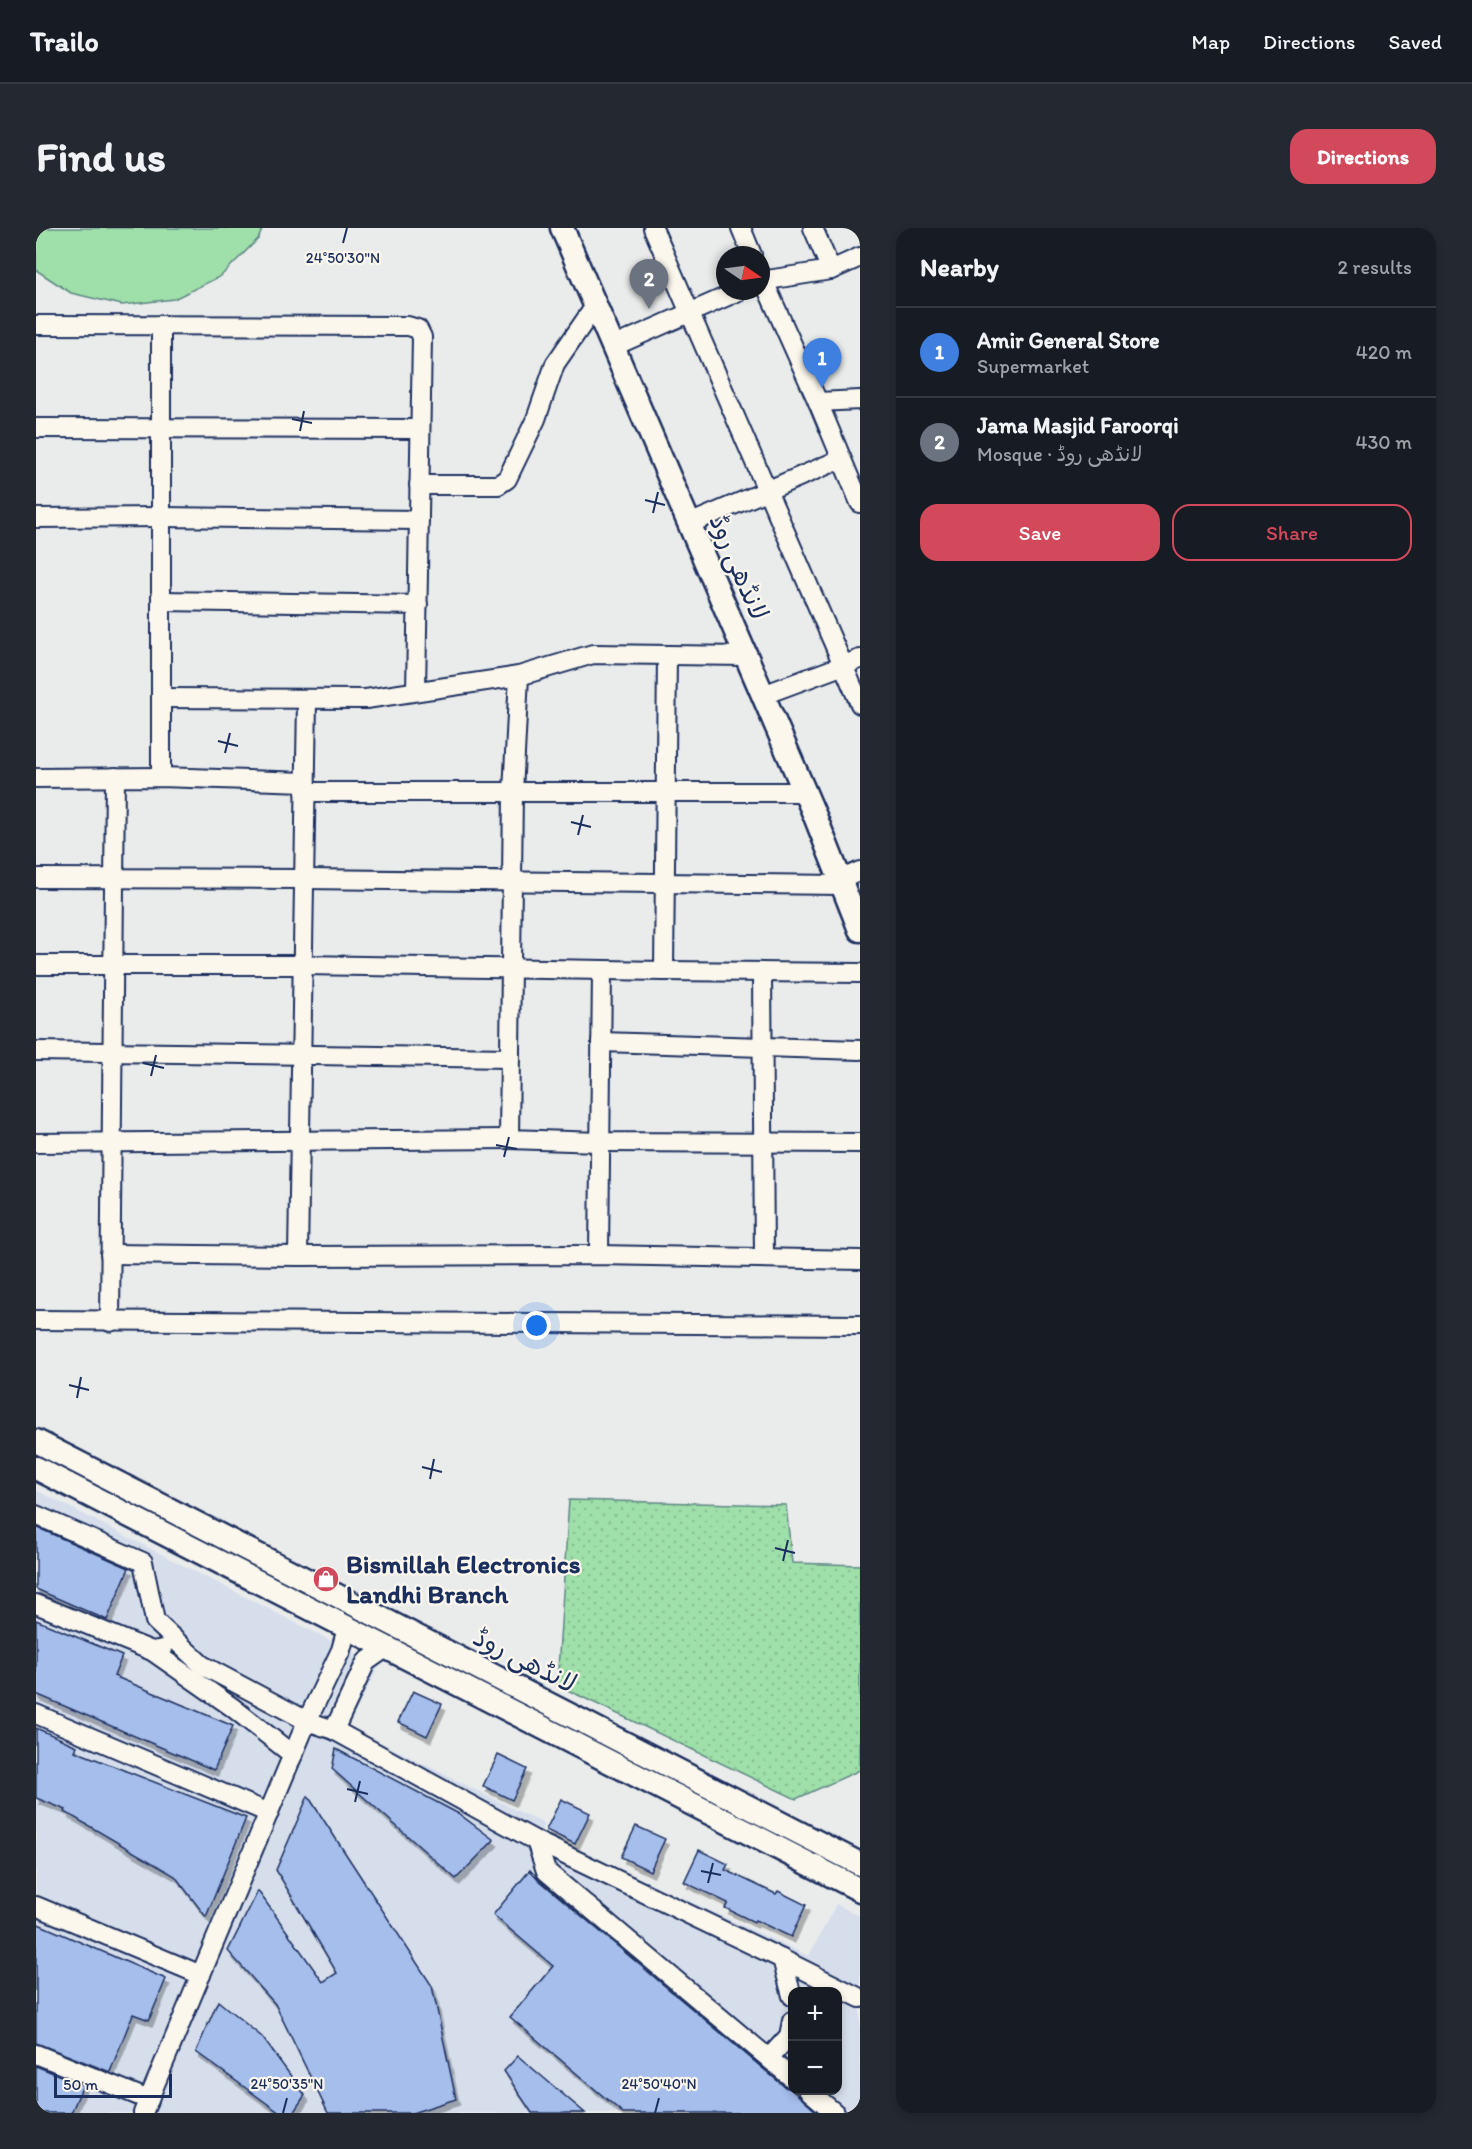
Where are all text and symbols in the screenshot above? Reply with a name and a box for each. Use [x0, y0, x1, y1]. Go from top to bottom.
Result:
text: Trailo [30, 24, 99, 58]
text: Map [1192, 29, 1230, 54]
text: Directions [1263, 29, 1355, 54]
text: Saved [1388, 29, 1442, 54]
button: Directions [1290, 129, 1436, 184]
text: Find us [36, 131, 166, 182]
north arrow [716, 246, 770, 300]
text: 24°50'30"N [306, 249, 380, 267]
text: Nearby [920, 251, 999, 283]
text: 2 results [1338, 255, 1412, 279]
pin: 2 [630, 260, 668, 309]
text: Amir General Store [977, 327, 1160, 354]
pin: 1 [802, 338, 842, 388]
text: 1 [935, 340, 944, 364]
text: 420 m [1356, 340, 1412, 364]
text: Supermarket [977, 354, 1089, 378]
text: Jama Masjid Faroorqi [977, 412, 1179, 439]
text: 2 [934, 430, 945, 454]
text: 430 m [1355, 430, 1412, 454]
text: Mosque · لانڈھی روڈ [977, 442, 1142, 466]
button: Save [920, 504, 1160, 561]
button: Share [1172, 504, 1412, 561]
street label: لانڈھی روڈ [702, 509, 776, 625]
your location [522, 1311, 551, 1340]
place label: Bismillah Electronics Landhi Branch [346, 1548, 581, 1610]
shop icon: Bismillah Electronics Landhi Branch [311, 1564, 341, 1594]
street label: لانڈھی روڈ [468, 1620, 582, 1700]
map controls [788, 1987, 842, 2095]
button: + [788, 1987, 842, 2041]
button: − [788, 2041, 842, 2095]
scale bar [54, 2071, 172, 2098]
text: 50 m [63, 2075, 98, 2094]
text: 24°50'35"N [251, 2075, 323, 2093]
text: 24°50'40"N [621, 2075, 697, 2093]

